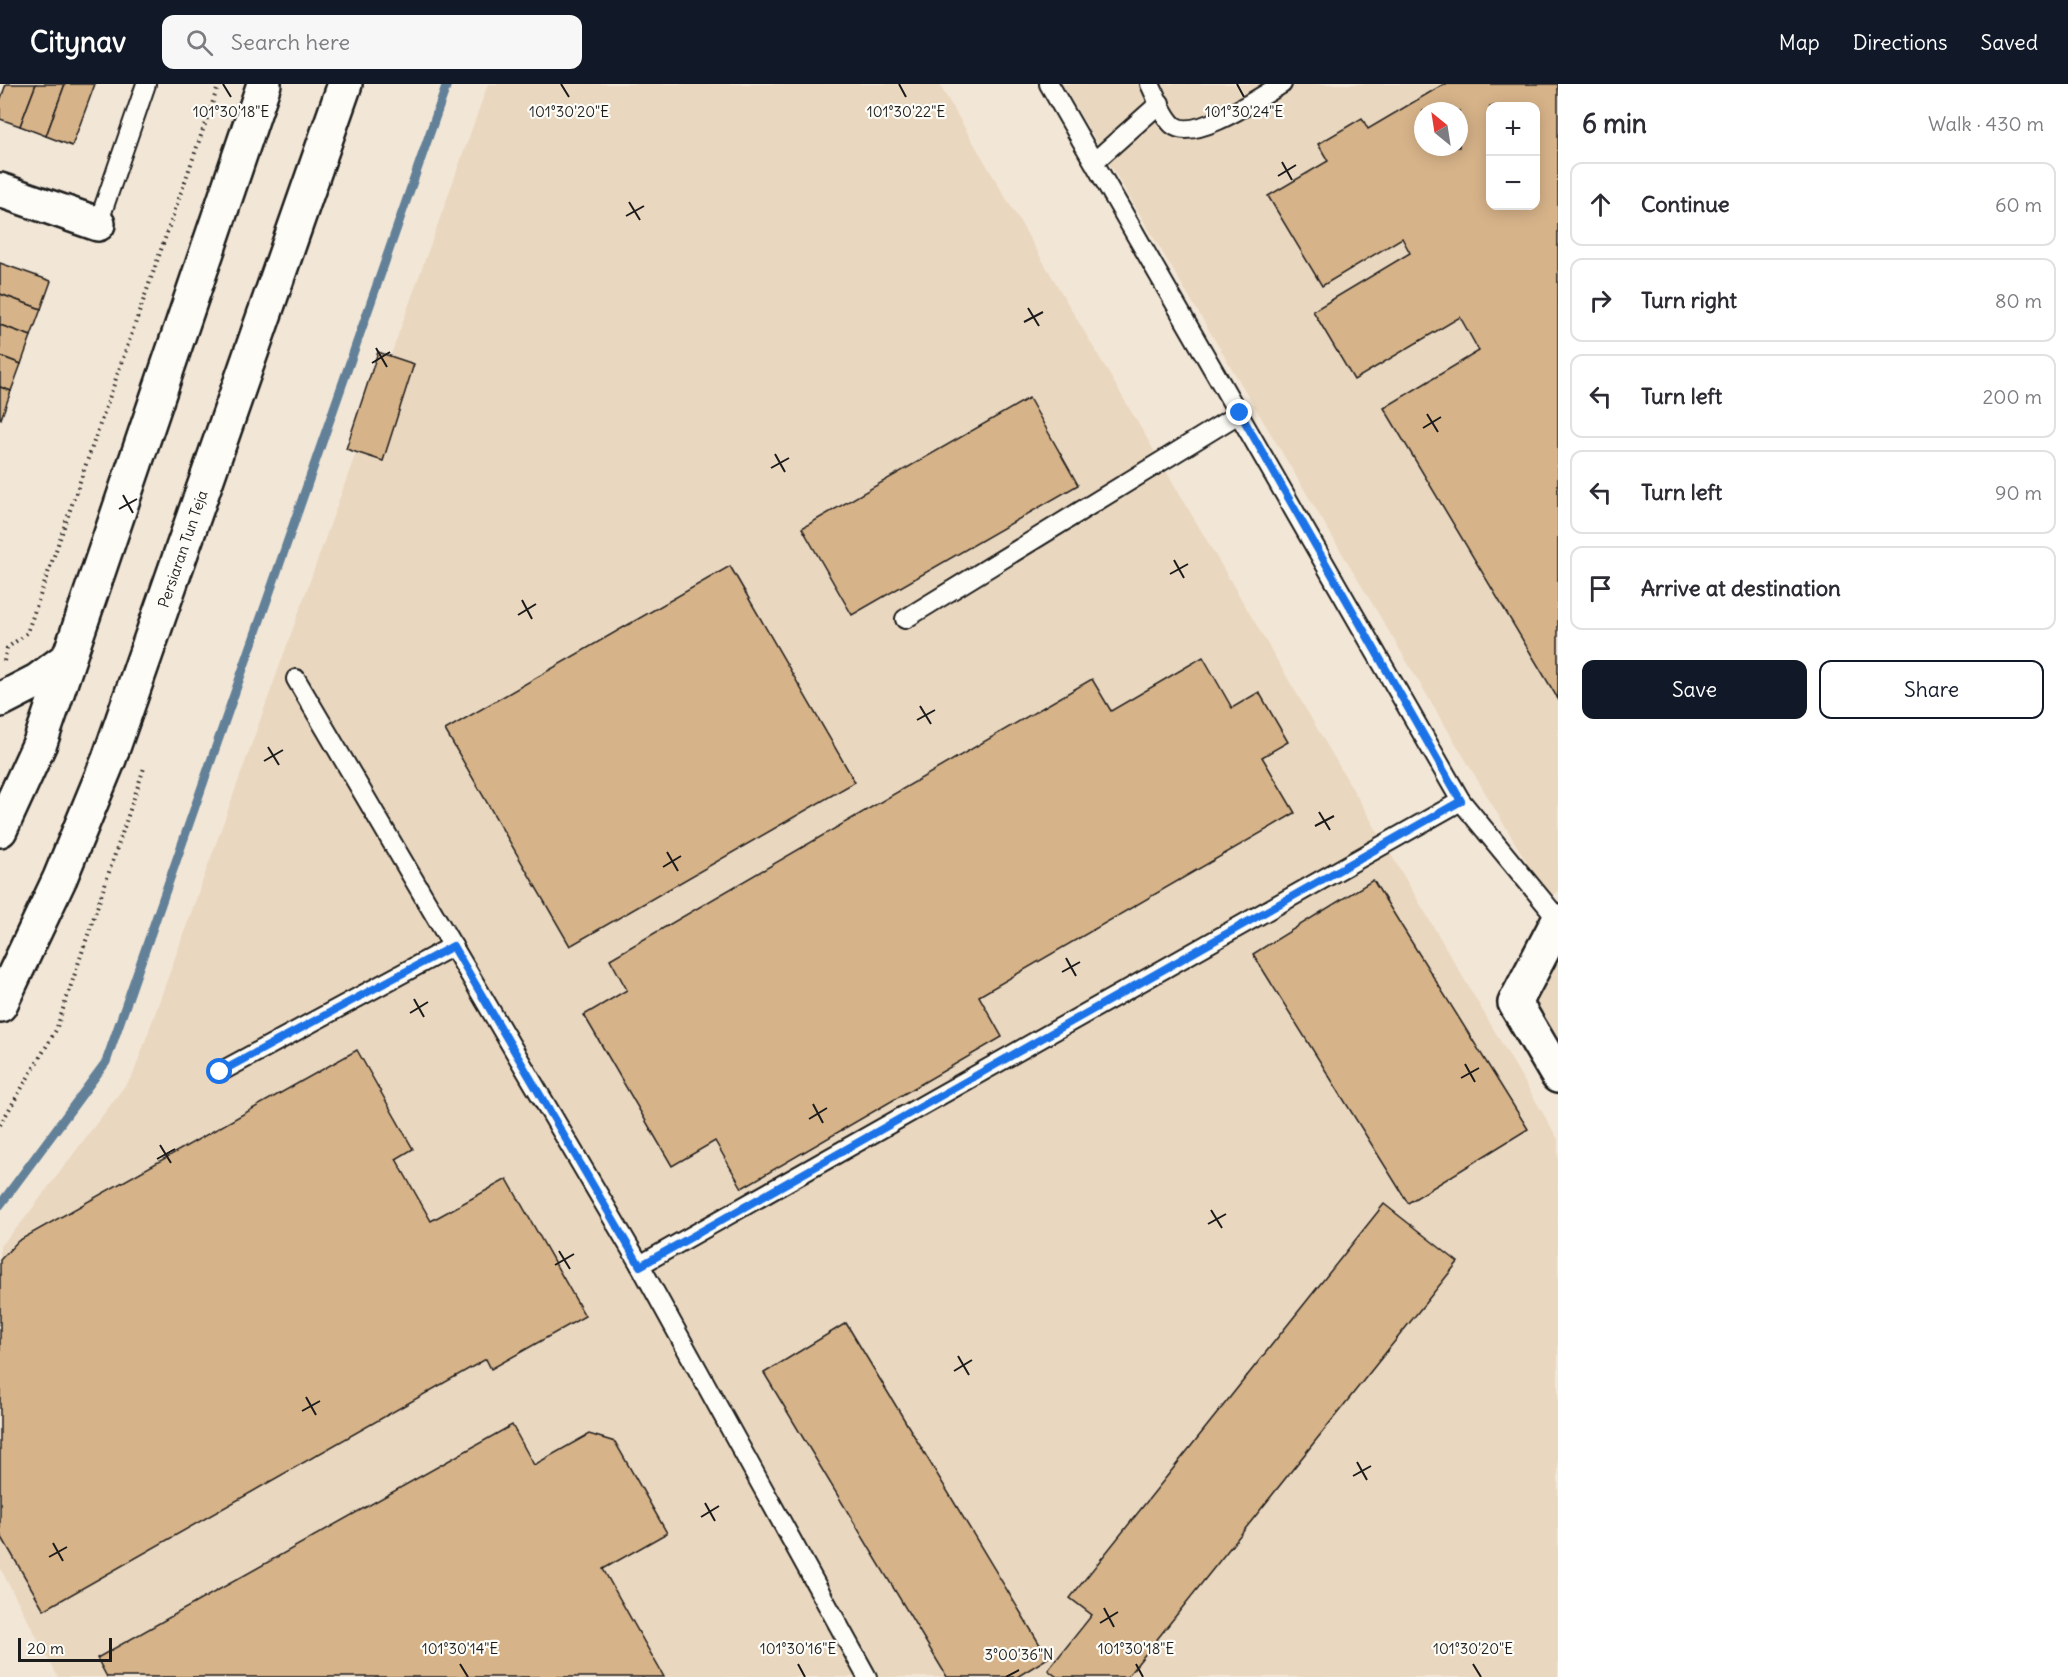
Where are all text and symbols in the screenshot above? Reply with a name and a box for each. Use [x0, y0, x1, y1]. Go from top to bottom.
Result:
search box [162, 15, 582, 69]
text: Citynav [30, 24, 126, 60]
icon: search [183, 26, 216, 59]
text: Search here [231, 28, 350, 56]
text: Map [1779, 29, 1820, 56]
text: Directions [1853, 29, 1947, 56]
text: Saved [1980, 29, 2038, 56]
text: 101°30'18"E [193, 102, 269, 121]
text: 101°30'20"E [529, 102, 609, 121]
text: 101°30'22"E [867, 102, 945, 121]
text: 101°30'24"E [1205, 102, 1283, 121]
north arrow [1414, 102, 1468, 156]
map controls [1486, 102, 1540, 210]
button: + [1486, 102, 1540, 156]
text: 6 min [1582, 107, 1647, 140]
text: Walk · 430 m [1928, 111, 2044, 136]
button: − [1486, 156, 1540, 210]
icon: ahead [1584, 188, 1617, 221]
text: Continue [1641, 190, 1730, 218]
text: 60 m [1995, 192, 2042, 217]
icon: right [1584, 284, 1617, 317]
text: Turn right [1641, 286, 1737, 314]
text: 80 m [1995, 288, 2042, 313]
icon: left [1584, 380, 1617, 413]
text: Turn left [1641, 382, 1722, 410]
text: 200 m [1982, 384, 2042, 409]
route end [1226, 399, 1252, 425]
icon: left [1584, 476, 1617, 509]
text: Turn left [1641, 478, 1722, 506]
text: 90 m [1995, 480, 2042, 505]
street label: Persiaran Tun Teja [154, 487, 212, 610]
icon: arrive [1584, 572, 1617, 605]
text: Arrive at destination [1641, 574, 1841, 602]
button: Save [1582, 660, 1807, 719]
button: Share [1819, 660, 2044, 719]
route start [206, 1058, 232, 1084]
scale bar [18, 1635, 112, 1662]
text: 20 m [27, 1638, 64, 1658]
text: 101°30'14"E [422, 1639, 498, 1658]
text: 101°30'16"E [760, 1639, 836, 1658]
text: 101°30'18"E [1098, 1639, 1174, 1658]
text: 101°30'20"E [1433, 1639, 1513, 1658]
text: 3°00'36"N [985, 1645, 1053, 1664]

